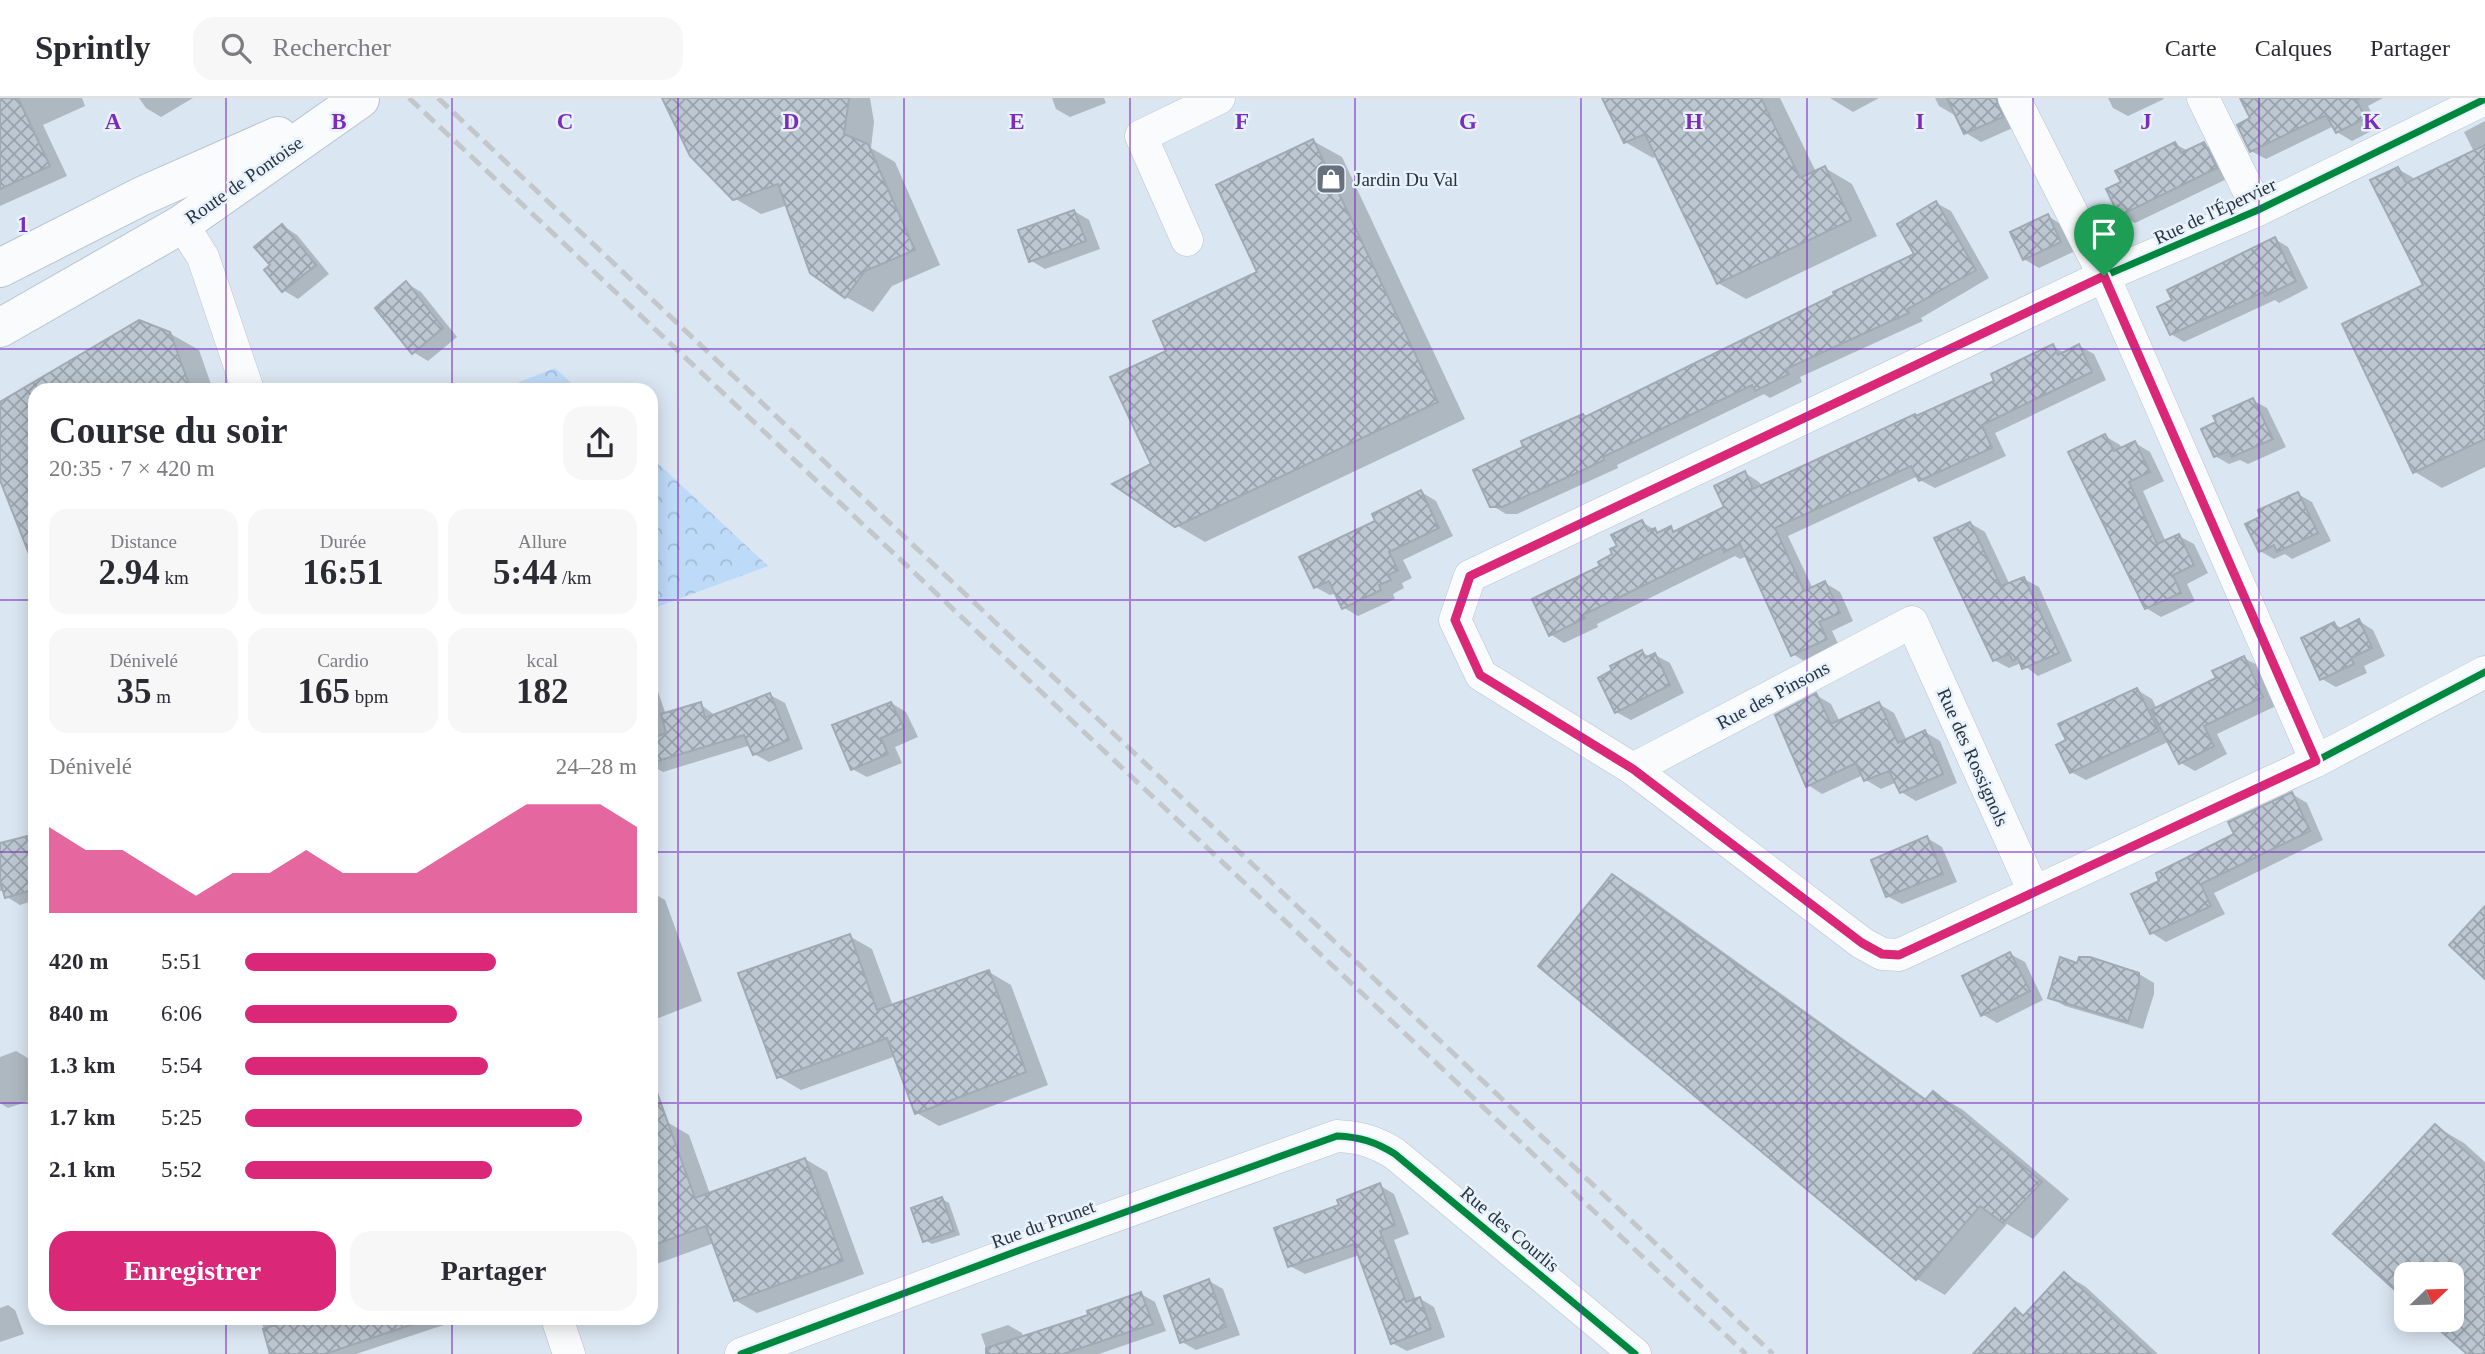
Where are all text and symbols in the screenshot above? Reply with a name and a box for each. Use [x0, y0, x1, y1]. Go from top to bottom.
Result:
search box [193, 17, 683, 80]
icon: search [217, 29, 255, 67]
text: Sprintly [35, 30, 151, 66]
text: Rechercher [273, 33, 391, 62]
text: Carte [2165, 35, 2217, 61]
text: Calques [2255, 35, 2332, 61]
text: Partager [2370, 35, 2450, 61]
text: A [105, 109, 122, 134]
text: B [331, 109, 347, 134]
text: C [557, 109, 573, 134]
text: D [783, 109, 799, 134]
text: E [1009, 109, 1025, 134]
text: F [1235, 109, 1249, 134]
text: G [1459, 109, 1477, 134]
text: H [1685, 109, 1703, 134]
text: I [1916, 109, 1925, 134]
text: J [2140, 109, 2152, 134]
text: K [2363, 109, 2381, 134]
street label: Route de Pontoise [181, 132, 307, 228]
shop icon: Jardin Du Val [1314, 162, 1348, 196]
place label: Jardin Du Val [1354, 169, 1458, 190]
street label: Rue de l'Épervier [2151, 173, 2280, 248]
pin [2074, 204, 2134, 276]
text: 1 [17, 212, 29, 237]
icon: arrive [2085, 215, 2123, 253]
button: share [563, 406, 637, 480]
text: Course du soir [49, 409, 288, 451]
text: 20:35 · 7 × 420 m [49, 456, 215, 481]
text: Distance [110, 531, 177, 552]
text: Durée [320, 531, 366, 552]
text: Allure [518, 531, 567, 552]
text: 2.94 [99, 553, 160, 592]
text: 16:51 [302, 553, 384, 592]
text: 5:44 [493, 553, 557, 592]
text: km [160, 567, 189, 588]
text: /km [557, 567, 592, 588]
text: Dénivelé [109, 650, 178, 671]
text: Cardio [317, 650, 369, 671]
text: kcal [526, 650, 558, 671]
street label: Rue des Pinsons [1713, 656, 1833, 734]
text: 35 [116, 672, 151, 711]
text: 165 [297, 672, 350, 711]
text: 182 [516, 672, 569, 711]
street label: Rue des Rossignols [1933, 685, 2013, 829]
text: m [151, 686, 171, 707]
text: bpm [350, 686, 389, 707]
text: Dénivelé [49, 754, 132, 779]
text: 24–28 m [556, 754, 637, 779]
text: 420 m [49, 949, 108, 974]
text: 5:51 [161, 949, 202, 974]
text: 840 m [49, 1001, 108, 1026]
text: 6:06 [161, 1001, 202, 1026]
text: 1.3 km [49, 1053, 115, 1078]
text: 5:54 [161, 1053, 202, 1078]
text: 1.7 km [49, 1105, 115, 1130]
text: 5:25 [161, 1105, 202, 1130]
text: 2.1 km [49, 1157, 115, 1182]
text: 5:52 [161, 1157, 202, 1182]
street label: Rue des Courlis [1457, 1182, 1563, 1276]
street label: Rue du Prunet [988, 1195, 1098, 1252]
button: Enregistrer [49, 1231, 336, 1311]
button: Partager [350, 1231, 637, 1311]
north arrow [2394, 1262, 2464, 1332]
map controls [2394, 1262, 2464, 1332]

